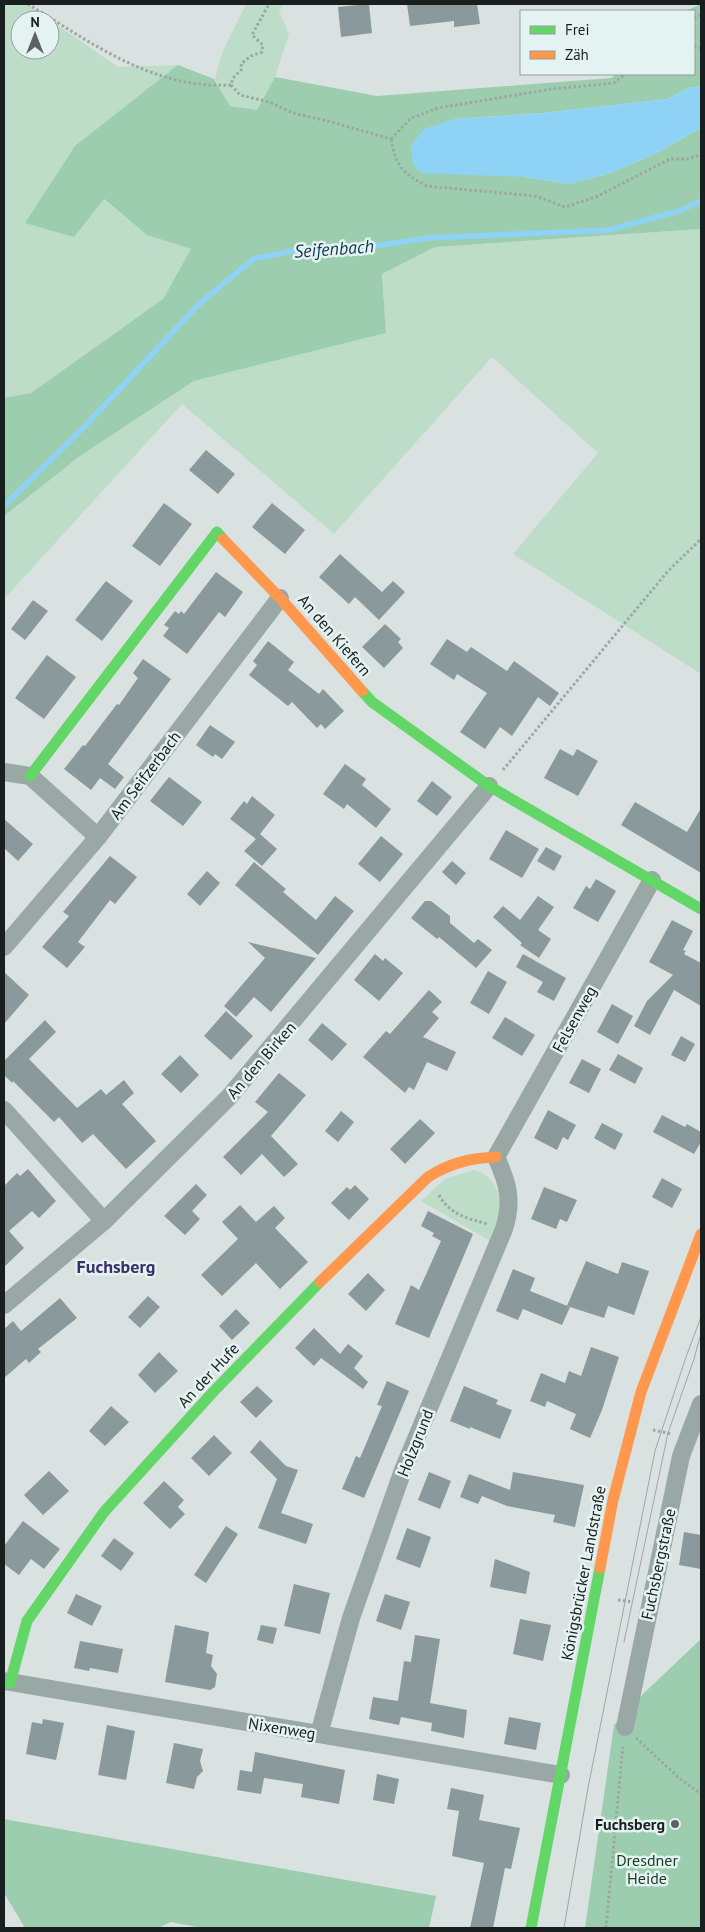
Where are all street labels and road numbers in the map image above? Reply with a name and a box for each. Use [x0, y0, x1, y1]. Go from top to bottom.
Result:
street label: An den Kiefern [294, 590, 376, 680]
street label: Am Seifzerbach [105, 727, 185, 823]
street label: Felsenweg [548, 982, 600, 1056]
street label: An den Birken [222, 1017, 300, 1103]
street label: An der Hufe [173, 1338, 243, 1412]
street label: Holzgrund [392, 1406, 438, 1480]
street label: Königsbrücker Landstraße [556, 1484, 610, 1662]
street label: Fuchsbergstraße [636, 1506, 680, 1622]
street label: Nixenweg [247, 1713, 317, 1743]

